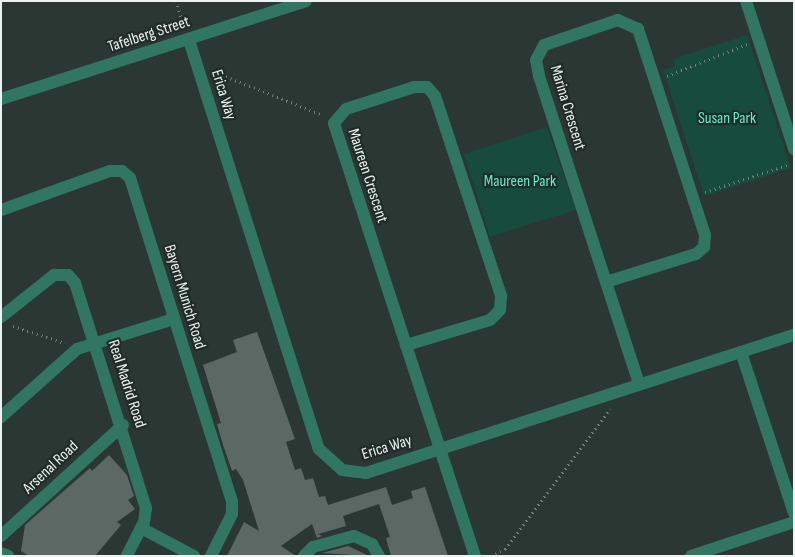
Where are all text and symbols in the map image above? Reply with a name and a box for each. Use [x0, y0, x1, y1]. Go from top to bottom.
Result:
street label: Tafelberg Street [106, 13, 192, 57]
street label: Marina Crescent [545, 63, 589, 153]
street label: Erica Way [206, 68, 240, 122]
park label: Susan Park [698, 109, 756, 129]
street label: Maureen Crescent [343, 127, 391, 225]
park label: Maureen Park [484, 172, 556, 192]
street label: Bayern Munich Road [159, 242, 209, 352]
street label: Real Madrid Road [103, 338, 149, 430]
street label: Erica Way [360, 431, 414, 465]
street label: Arsenal Road [19, 437, 83, 499]

